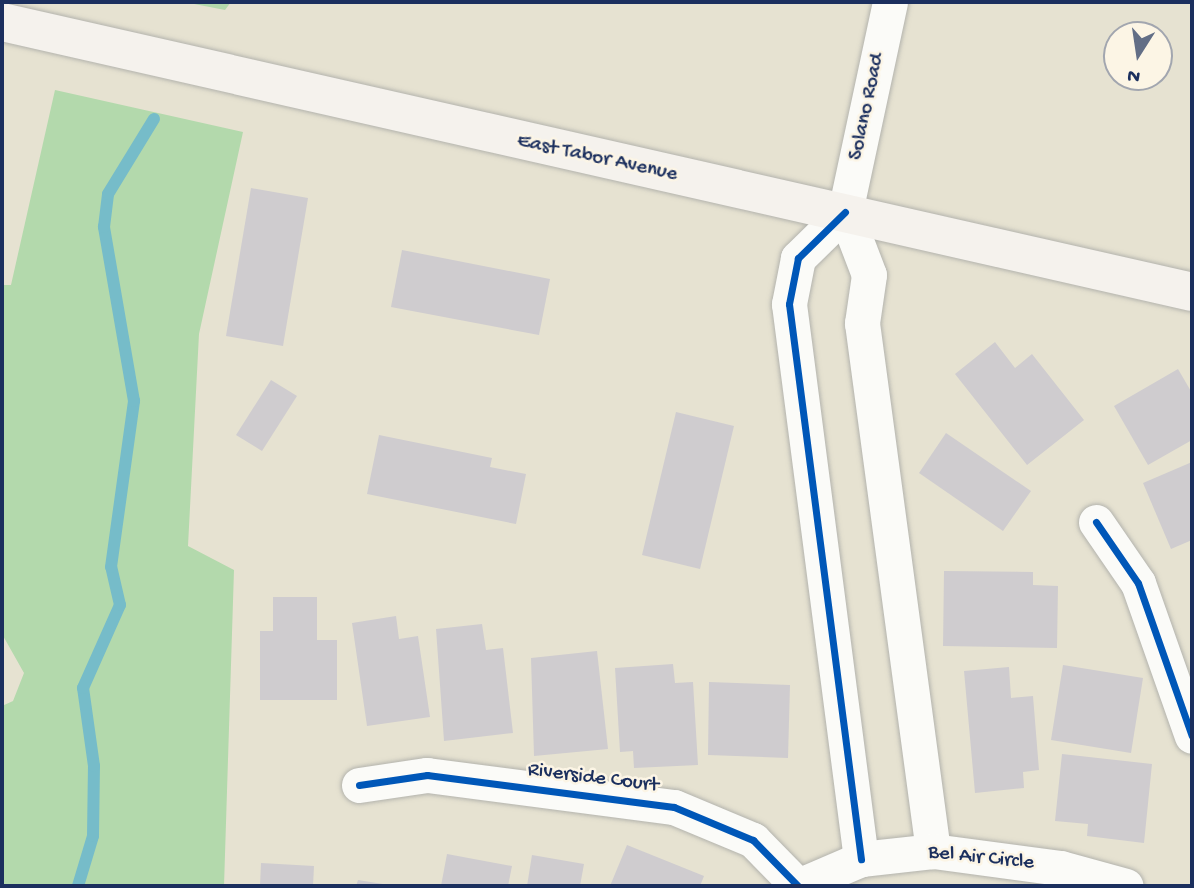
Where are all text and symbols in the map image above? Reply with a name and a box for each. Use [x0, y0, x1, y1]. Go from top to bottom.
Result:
north arrow [1103, 21, 1173, 91]
street label: Solano Road [844, 51, 892, 163]
text: N [1125, 63, 1142, 88]
street label: East Tabor Avenue [515, 130, 679, 188]
street label: Riverside Court [526, 758, 660, 800]
street label: Bel Air Circle [927, 841, 1035, 877]

